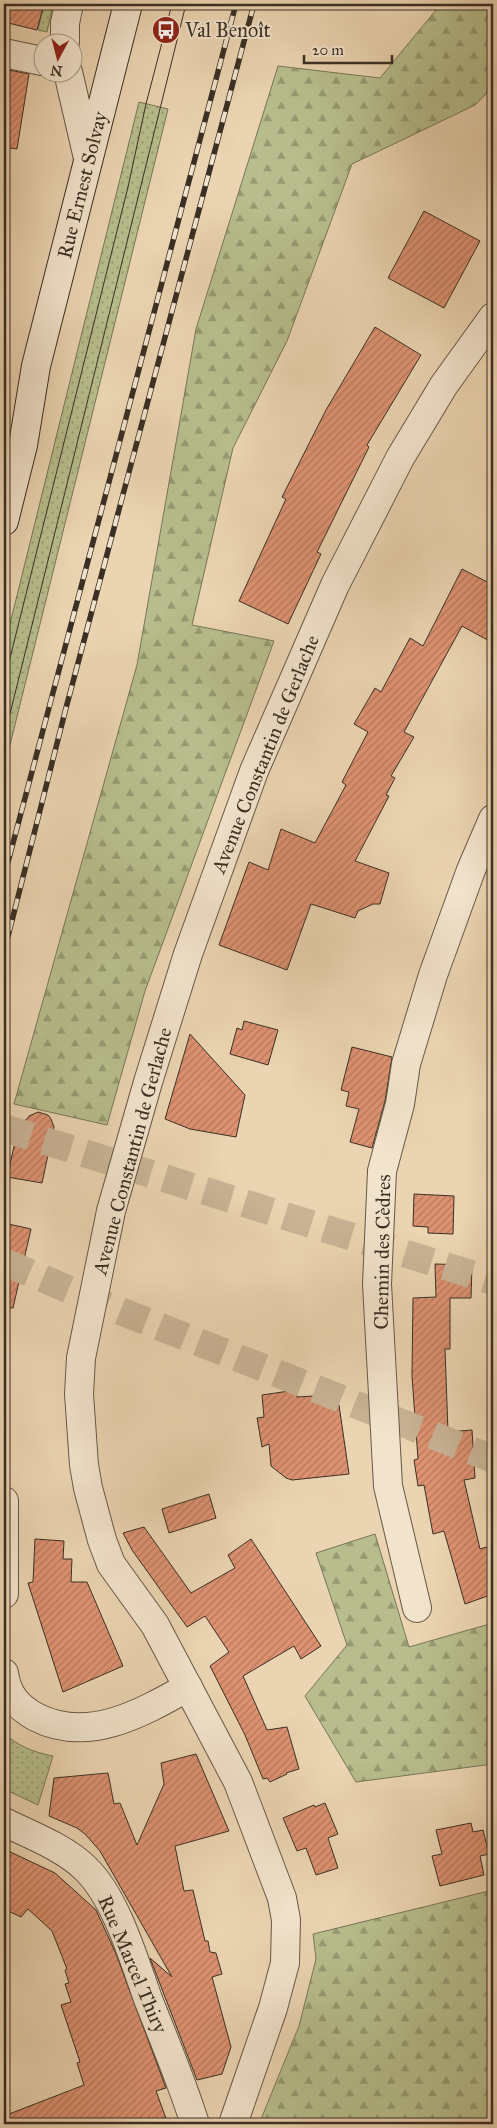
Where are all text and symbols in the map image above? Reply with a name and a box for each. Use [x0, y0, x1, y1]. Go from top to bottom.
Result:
bus stop icon: Val Benoît [151, 15, 181, 45]
place label: Val Benoît [184, 18, 271, 42]
north arrow [32, 32, 82, 82]
scale bar [304, 32, 392, 64]
text: 20 m [312, 41, 344, 59]
text: N [49, 61, 63, 80]
street label: Rue Ernest Solvay [52, 108, 112, 261]
street label: Avenue Constantin de Gerlache [206, 631, 324, 878]
street label: Avenue Constantin de Gerlache [87, 1025, 177, 1278]
street label: Chemin des Cèdres [369, 1174, 395, 1330]
street label: Rue Marcel Thiry [93, 1891, 173, 2037]

